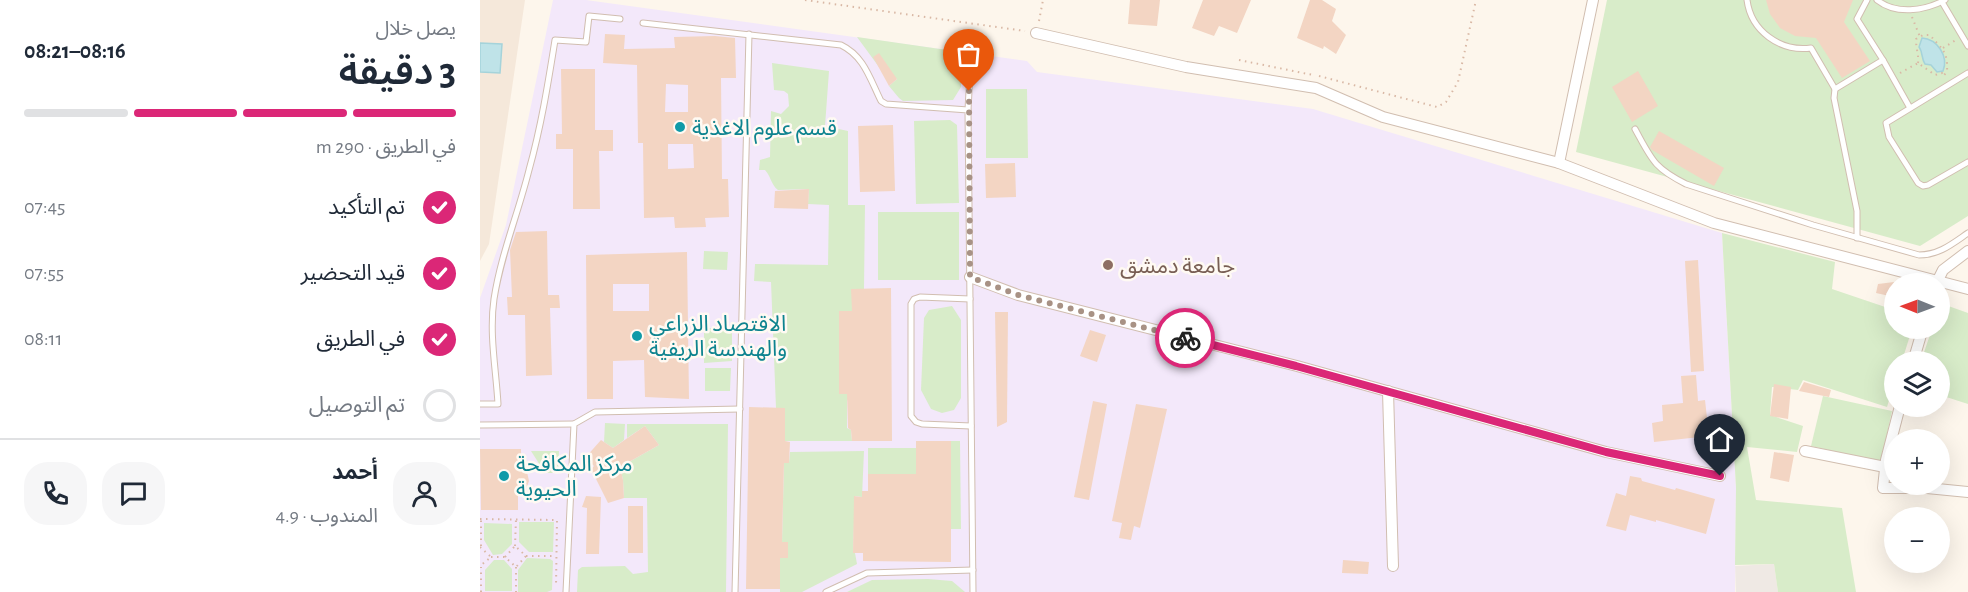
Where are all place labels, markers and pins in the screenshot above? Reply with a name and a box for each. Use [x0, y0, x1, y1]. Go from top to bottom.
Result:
pin [943, 29, 994, 91]
place label: قسم علوم الاغذية [692, 117, 837, 144]
marker: قسم علوم الاغذية [673, 120, 687, 134]
place label: جامعة دمشق [1120, 255, 1235, 279]
marker: جامعة دمشق [1101, 258, 1115, 272]
place label: الاقتصاد الزراعي والهندسة الريفية [649, 313, 787, 361]
marker: الاقتصاد الزراعي والهندسة الريفية [630, 329, 644, 343]
pin [1694, 414, 1745, 476]
place label: مركز المكافحة الحيوية [516, 453, 633, 501]
marker: مركز المكافحة الحيوية [497, 469, 511, 483]

